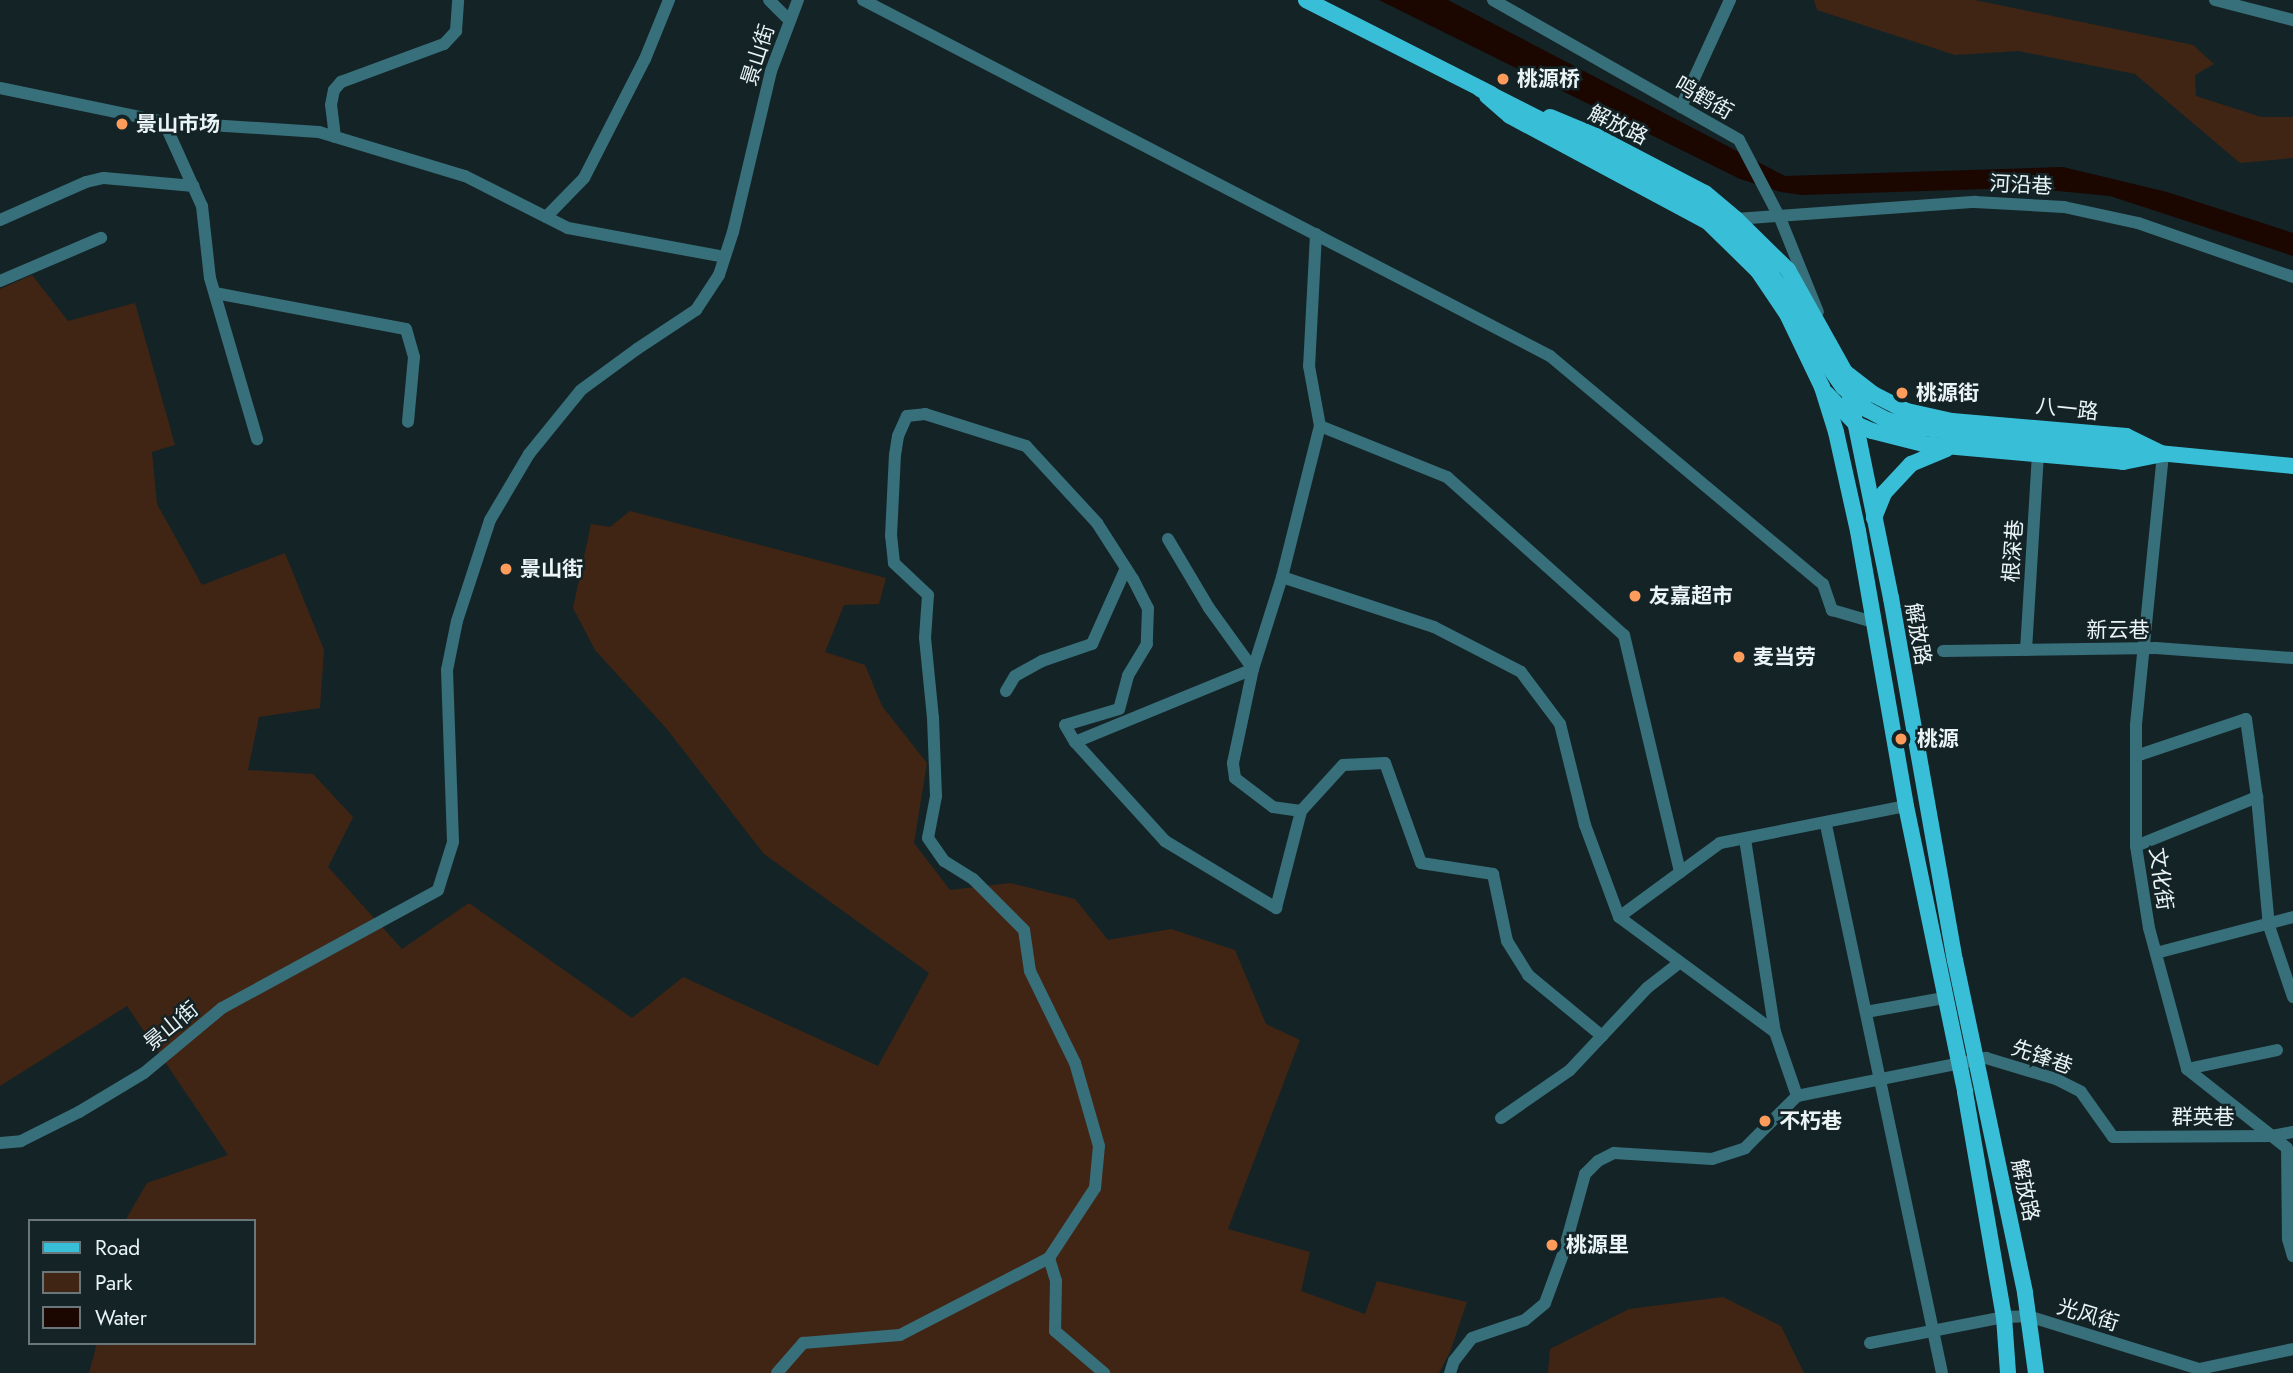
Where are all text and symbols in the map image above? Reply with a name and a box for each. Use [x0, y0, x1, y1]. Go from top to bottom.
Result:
street label: 景山街 [736, 21, 780, 89]
place label: 桃源桥 [1517, 66, 1580, 92]
marker: 桃源桥 [1495, 71, 1511, 87]
street label: 鸣鹤街 [1670, 71, 1738, 125]
street label: 解放路 [1584, 100, 1652, 150]
place label: 景山市场 [136, 111, 220, 137]
marker: 景山市场 [114, 116, 130, 132]
street label: 河沿巷 [1989, 171, 2053, 199]
place label: 桃源街 [1916, 380, 1979, 406]
marker: 桃源街 [1894, 385, 1910, 401]
street label: 八一路 [2034, 393, 2100, 425]
street label: 根深巷 [1998, 519, 2028, 583]
place label: 景山街 [520, 556, 583, 582]
marker: 景山街 [498, 561, 514, 577]
place label: 友嘉超市 [1649, 583, 1733, 609]
marker: 友嘉超市 [1627, 588, 1643, 604]
street label: 解放路 [1900, 601, 1936, 667]
street label: 新云巷 [2087, 617, 2149, 643]
place label: 麦当劳 [1753, 644, 1816, 670]
marker: 麦当劳 [1731, 649, 1747, 665]
place label: 桃源 [1917, 726, 1959, 752]
marker: 桃源 [1891, 729, 1911, 749]
street label: 文化街 [2144, 846, 2178, 912]
street label: 景山街 [139, 996, 203, 1056]
street label: 先锋巷 [2008, 1035, 2076, 1079]
street label: 群英巷 [2172, 1104, 2234, 1130]
place label: 不朽巷 [1779, 1108, 1842, 1134]
marker: 不朽巷 [1757, 1113, 1773, 1129]
street label: 解放路 [2006, 1157, 2044, 1223]
legend [28, 1219, 256, 1345]
place label: 桃源里 [1566, 1232, 1629, 1258]
text: Road [95, 1233, 140, 1263]
marker: 桃源里 [1544, 1237, 1560, 1253]
text: Park [95, 1268, 132, 1298]
street label: 光风街 [2054, 1294, 2122, 1336]
text: Water [95, 1303, 147, 1333]

